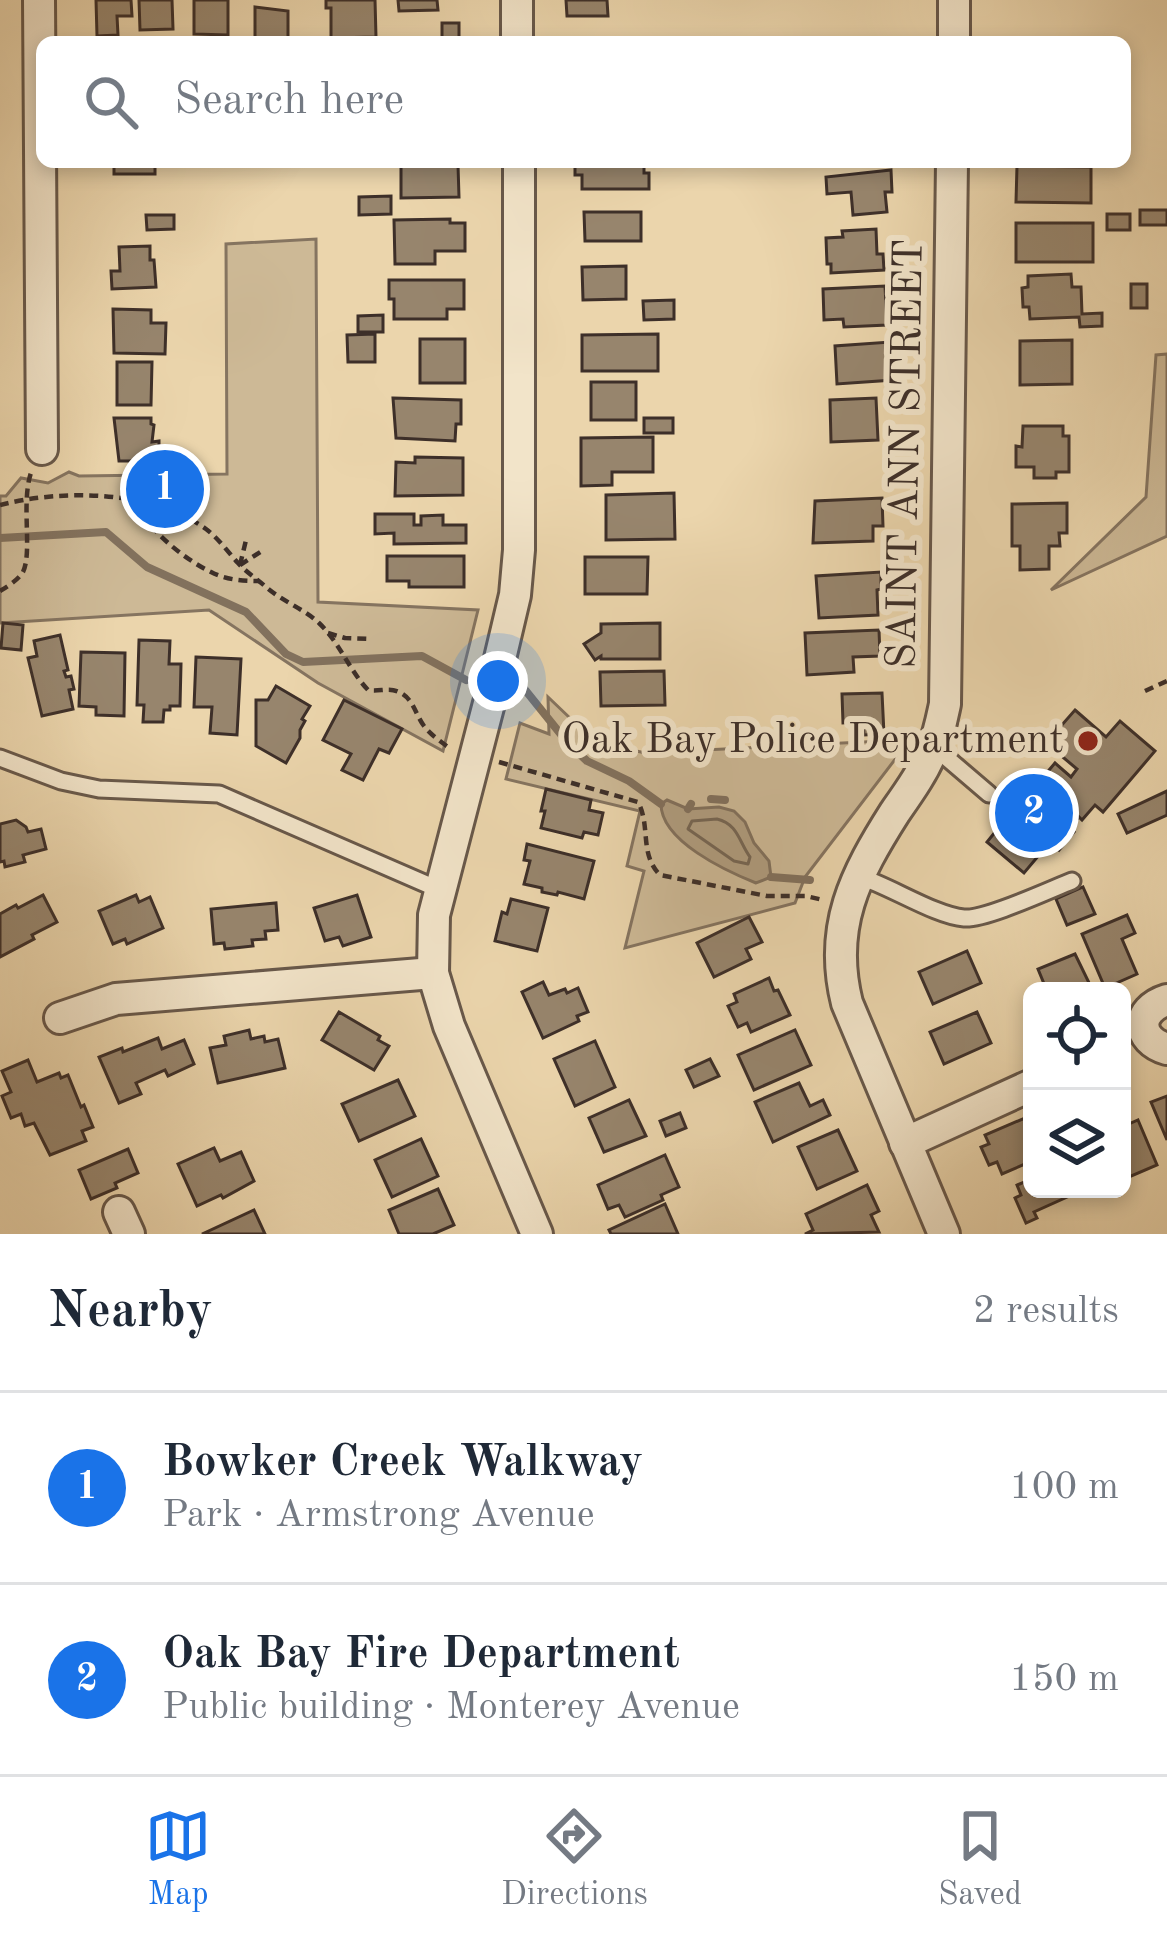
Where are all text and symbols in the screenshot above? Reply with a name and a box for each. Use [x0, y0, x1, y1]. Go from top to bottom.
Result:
search box [36, 36, 1131, 168]
icon: search [78, 69, 144, 135]
text: Search here [174, 79, 404, 124]
street label: SAINT ANN STREET [882, 238, 932, 670]
pin: 1 [126, 444, 204, 534]
your location [468, 651, 528, 711]
place label: Oak Bay Police Department [561, 720, 1064, 762]
marker: Oak Bay Police Department [1075, 728, 1101, 754]
pin: 2 [995, 768, 1073, 858]
map controls [1023, 982, 1131, 1198]
button: locate [1023, 982, 1131, 1090]
button: layers [1023, 1090, 1131, 1198]
text: Nearby [48, 1287, 213, 1338]
text: 2 results [973, 1292, 1119, 1331]
text: Bowker Creek Walkway [162, 1441, 643, 1486]
text: 1 [76, 1468, 98, 1507]
text: 100 m [1009, 1468, 1119, 1507]
text: Park · Armstrong Avenue [162, 1496, 595, 1535]
text: Oak Bay Fire Department [162, 1633, 680, 1678]
text: 2 [76, 1660, 98, 1699]
text: 150 m [1009, 1660, 1119, 1699]
text: Public building · Monterey Avenue [162, 1688, 740, 1727]
tab: Map [145, 1803, 211, 1916]
tab: Directions [501, 1803, 648, 1916]
tab: Saved [938, 1803, 1022, 1916]

